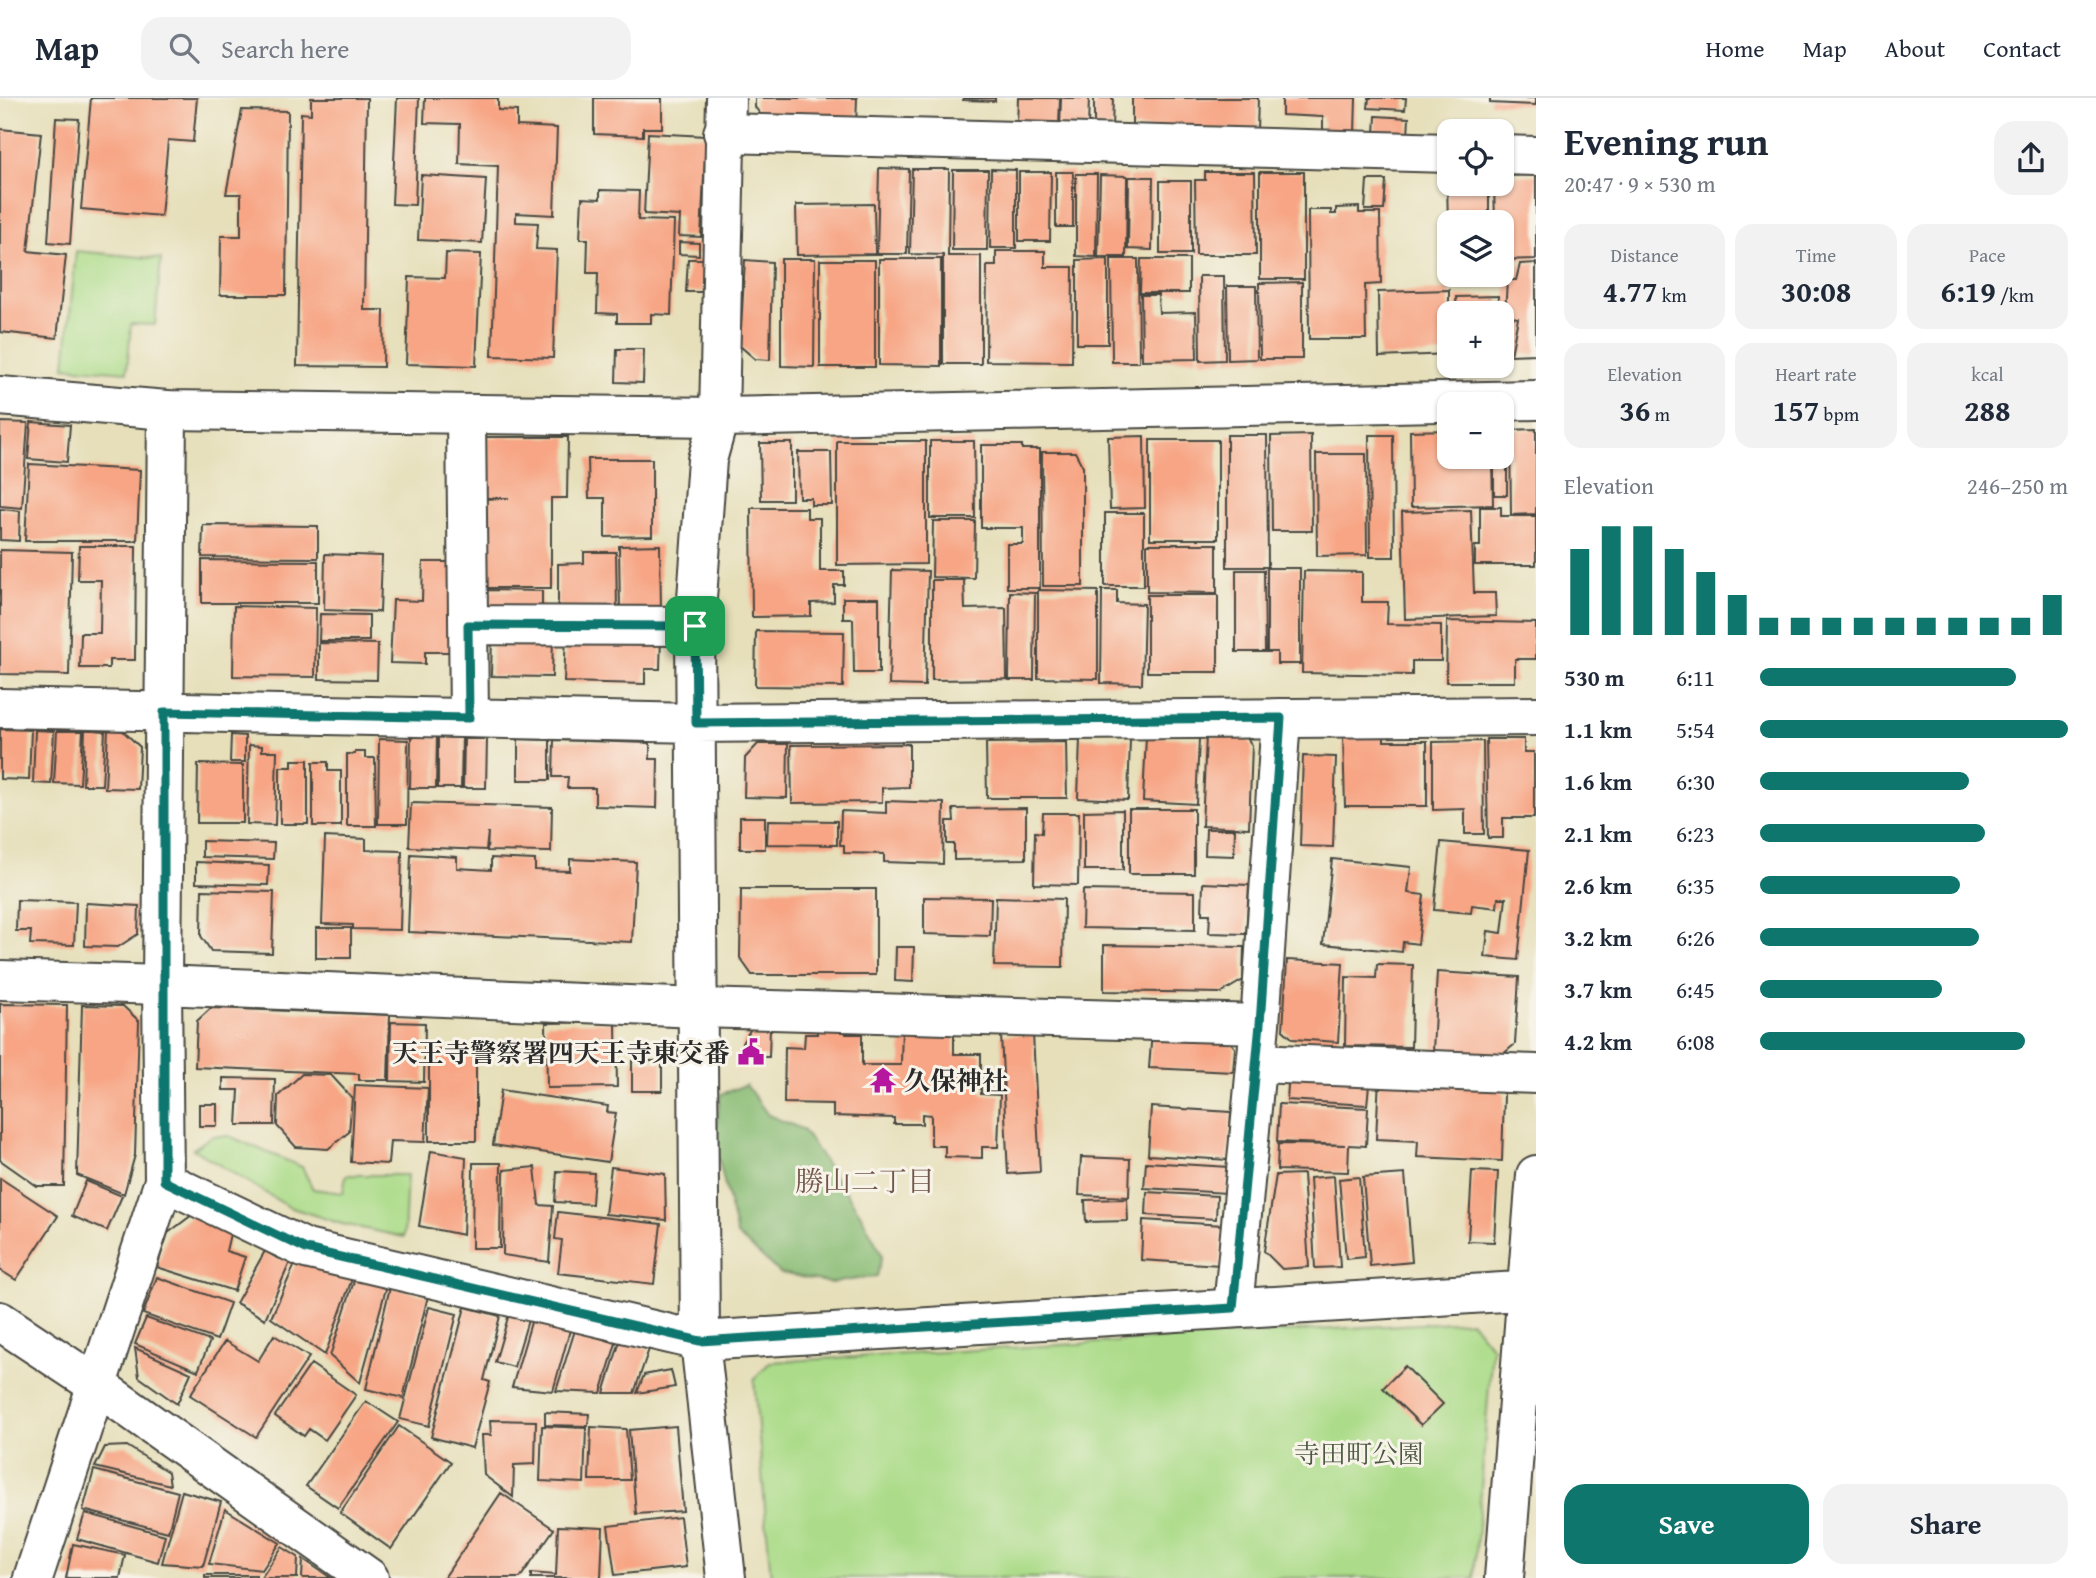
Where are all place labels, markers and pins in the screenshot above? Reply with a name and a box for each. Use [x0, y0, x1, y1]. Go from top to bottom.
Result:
pin [665, 596, 725, 656]
place label: 天王寺警察署四天王寺東交番 [392, 1033, 730, 1072]
public building icon: 天王寺警察署四天王寺東交番 [736, 1037, 766, 1067]
place label: 久保神社 [904, 1061, 1008, 1100]
temple icon: 久保神社 [868, 1065, 898, 1095]

